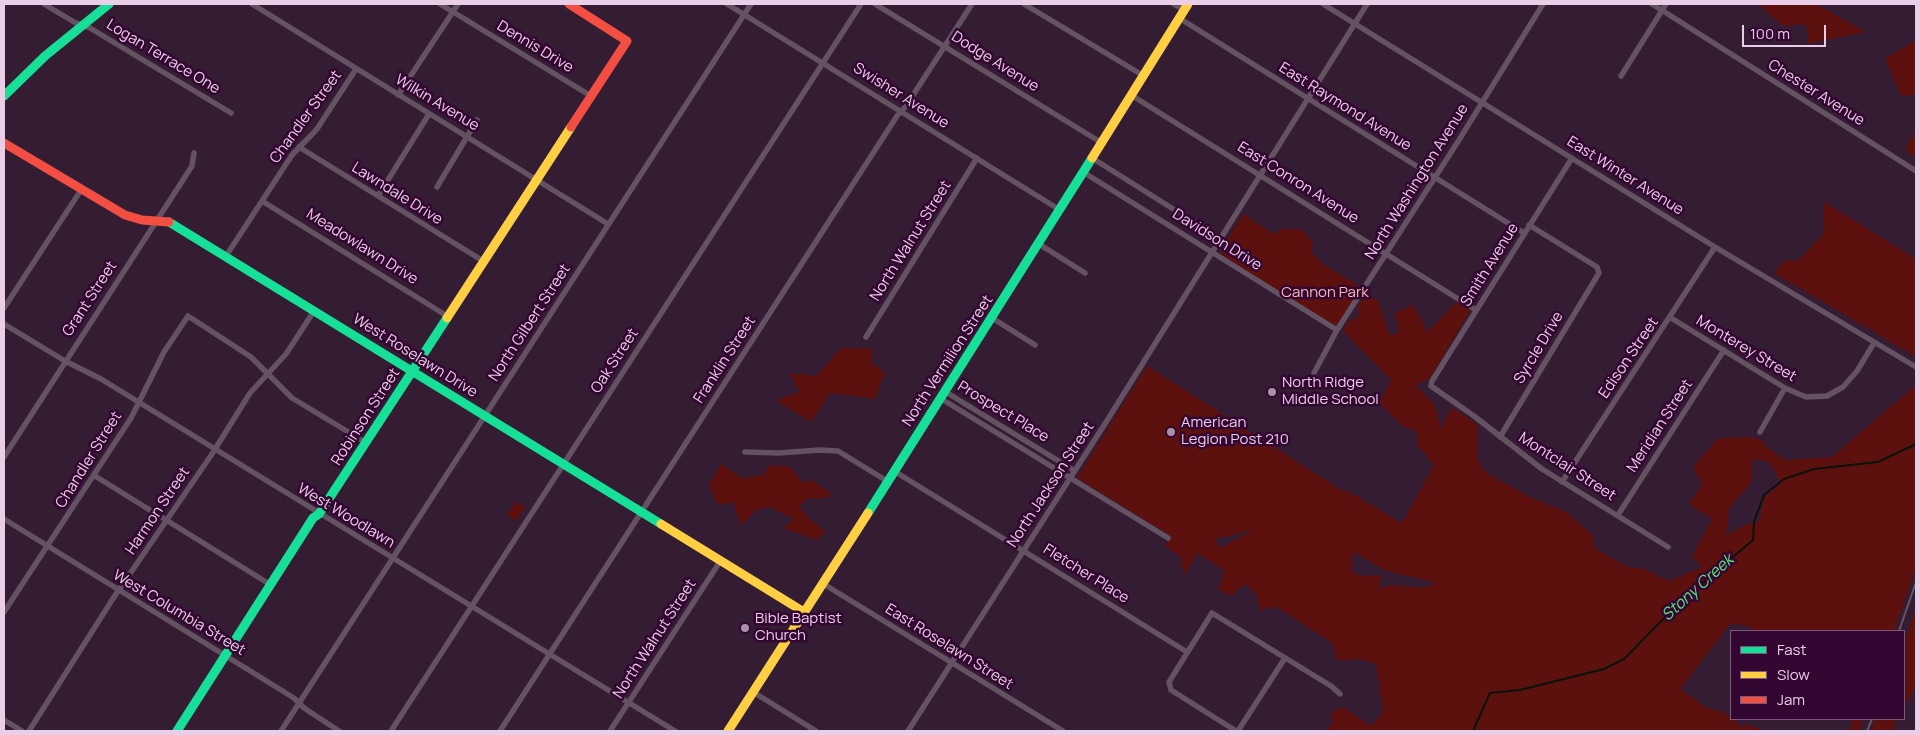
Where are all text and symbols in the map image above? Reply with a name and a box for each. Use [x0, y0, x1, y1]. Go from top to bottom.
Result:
scale bar [1745, 15, 1829, 47]
street label: Logan Terrace One [103, 16, 223, 98]
street label: Dennis Drive [494, 17, 576, 77]
text: 100 m [1750, 23, 1790, 44]
street label: Dodge Avenue [948, 28, 1042, 96]
street label: Chester Avenue [1764, 56, 1868, 130]
street label: Swisher Avenue [850, 59, 952, 133]
street label: East Raymond Avenue [1275, 59, 1415, 155]
street label: Chandler Street [266, 67, 346, 167]
street label: Wilkin Avenue [392, 71, 482, 135]
street label: North Washington Avenue [1362, 101, 1472, 263]
street label: East Winter Avenue [1563, 133, 1687, 219]
street label: East Conron Avenue [1234, 138, 1362, 228]
street label: Lawndale Drive [348, 159, 446, 229]
street label: North Walnut Street [867, 177, 955, 305]
street label: Meadowlawn Drive [303, 205, 421, 289]
street label: Davidson Drive [1169, 205, 1265, 275]
street label: Smith Avenue [1457, 220, 1523, 310]
street label: Grant Street [59, 258, 121, 340]
street label: North Gilbert Street [485, 261, 575, 385]
park label: Cannon Park [1281, 284, 1369, 302]
street label: North Vermilion Street [899, 292, 997, 430]
street label: Syrcle Drive [1511, 309, 1567, 387]
street label: West Roselawn Drive [349, 310, 481, 402]
street label: Monterey Street [1693, 312, 1799, 386]
street label: Franklin Street [690, 313, 760, 407]
street label: Edison Street [1595, 314, 1663, 402]
street label: Oak Street [587, 325, 643, 397]
street label: Robinson Street [328, 365, 404, 469]
place label: North Ridge Middle School [1282, 374, 1379, 409]
street label: Meridian Street [1623, 376, 1697, 476]
street label: Prospect Place [954, 378, 1052, 446]
marker: North Ridge Middle School [1266, 386, 1278, 398]
street label: Chandler Street [52, 408, 126, 512]
place label: American Legion Post 210 [1181, 414, 1289, 449]
street label: North Jackson Street [1004, 419, 1098, 551]
marker: American Legion Post 210 [1165, 426, 1177, 438]
street label: Montclair Street [1515, 429, 1619, 505]
street label: Harmon Street [122, 464, 194, 558]
street label: West Woodlawn [294, 480, 398, 552]
street label: Fletcher Place [1040, 540, 1132, 608]
water label: Stony Creek [1658, 551, 1738, 625]
street label: West Columbia Street [110, 566, 248, 660]
street label: North Walnut Street [610, 576, 700, 702]
street label: East Roselawn Street [882, 600, 1016, 694]
place label: Bible Baptist Church [755, 610, 842, 645]
marker: Bible Baptist Church [739, 622, 751, 634]
legend [1730, 630, 1905, 720]
text: Fast [1777, 639, 1806, 660]
text: Slow [1777, 664, 1810, 685]
text: Jam [1777, 689, 1805, 710]

